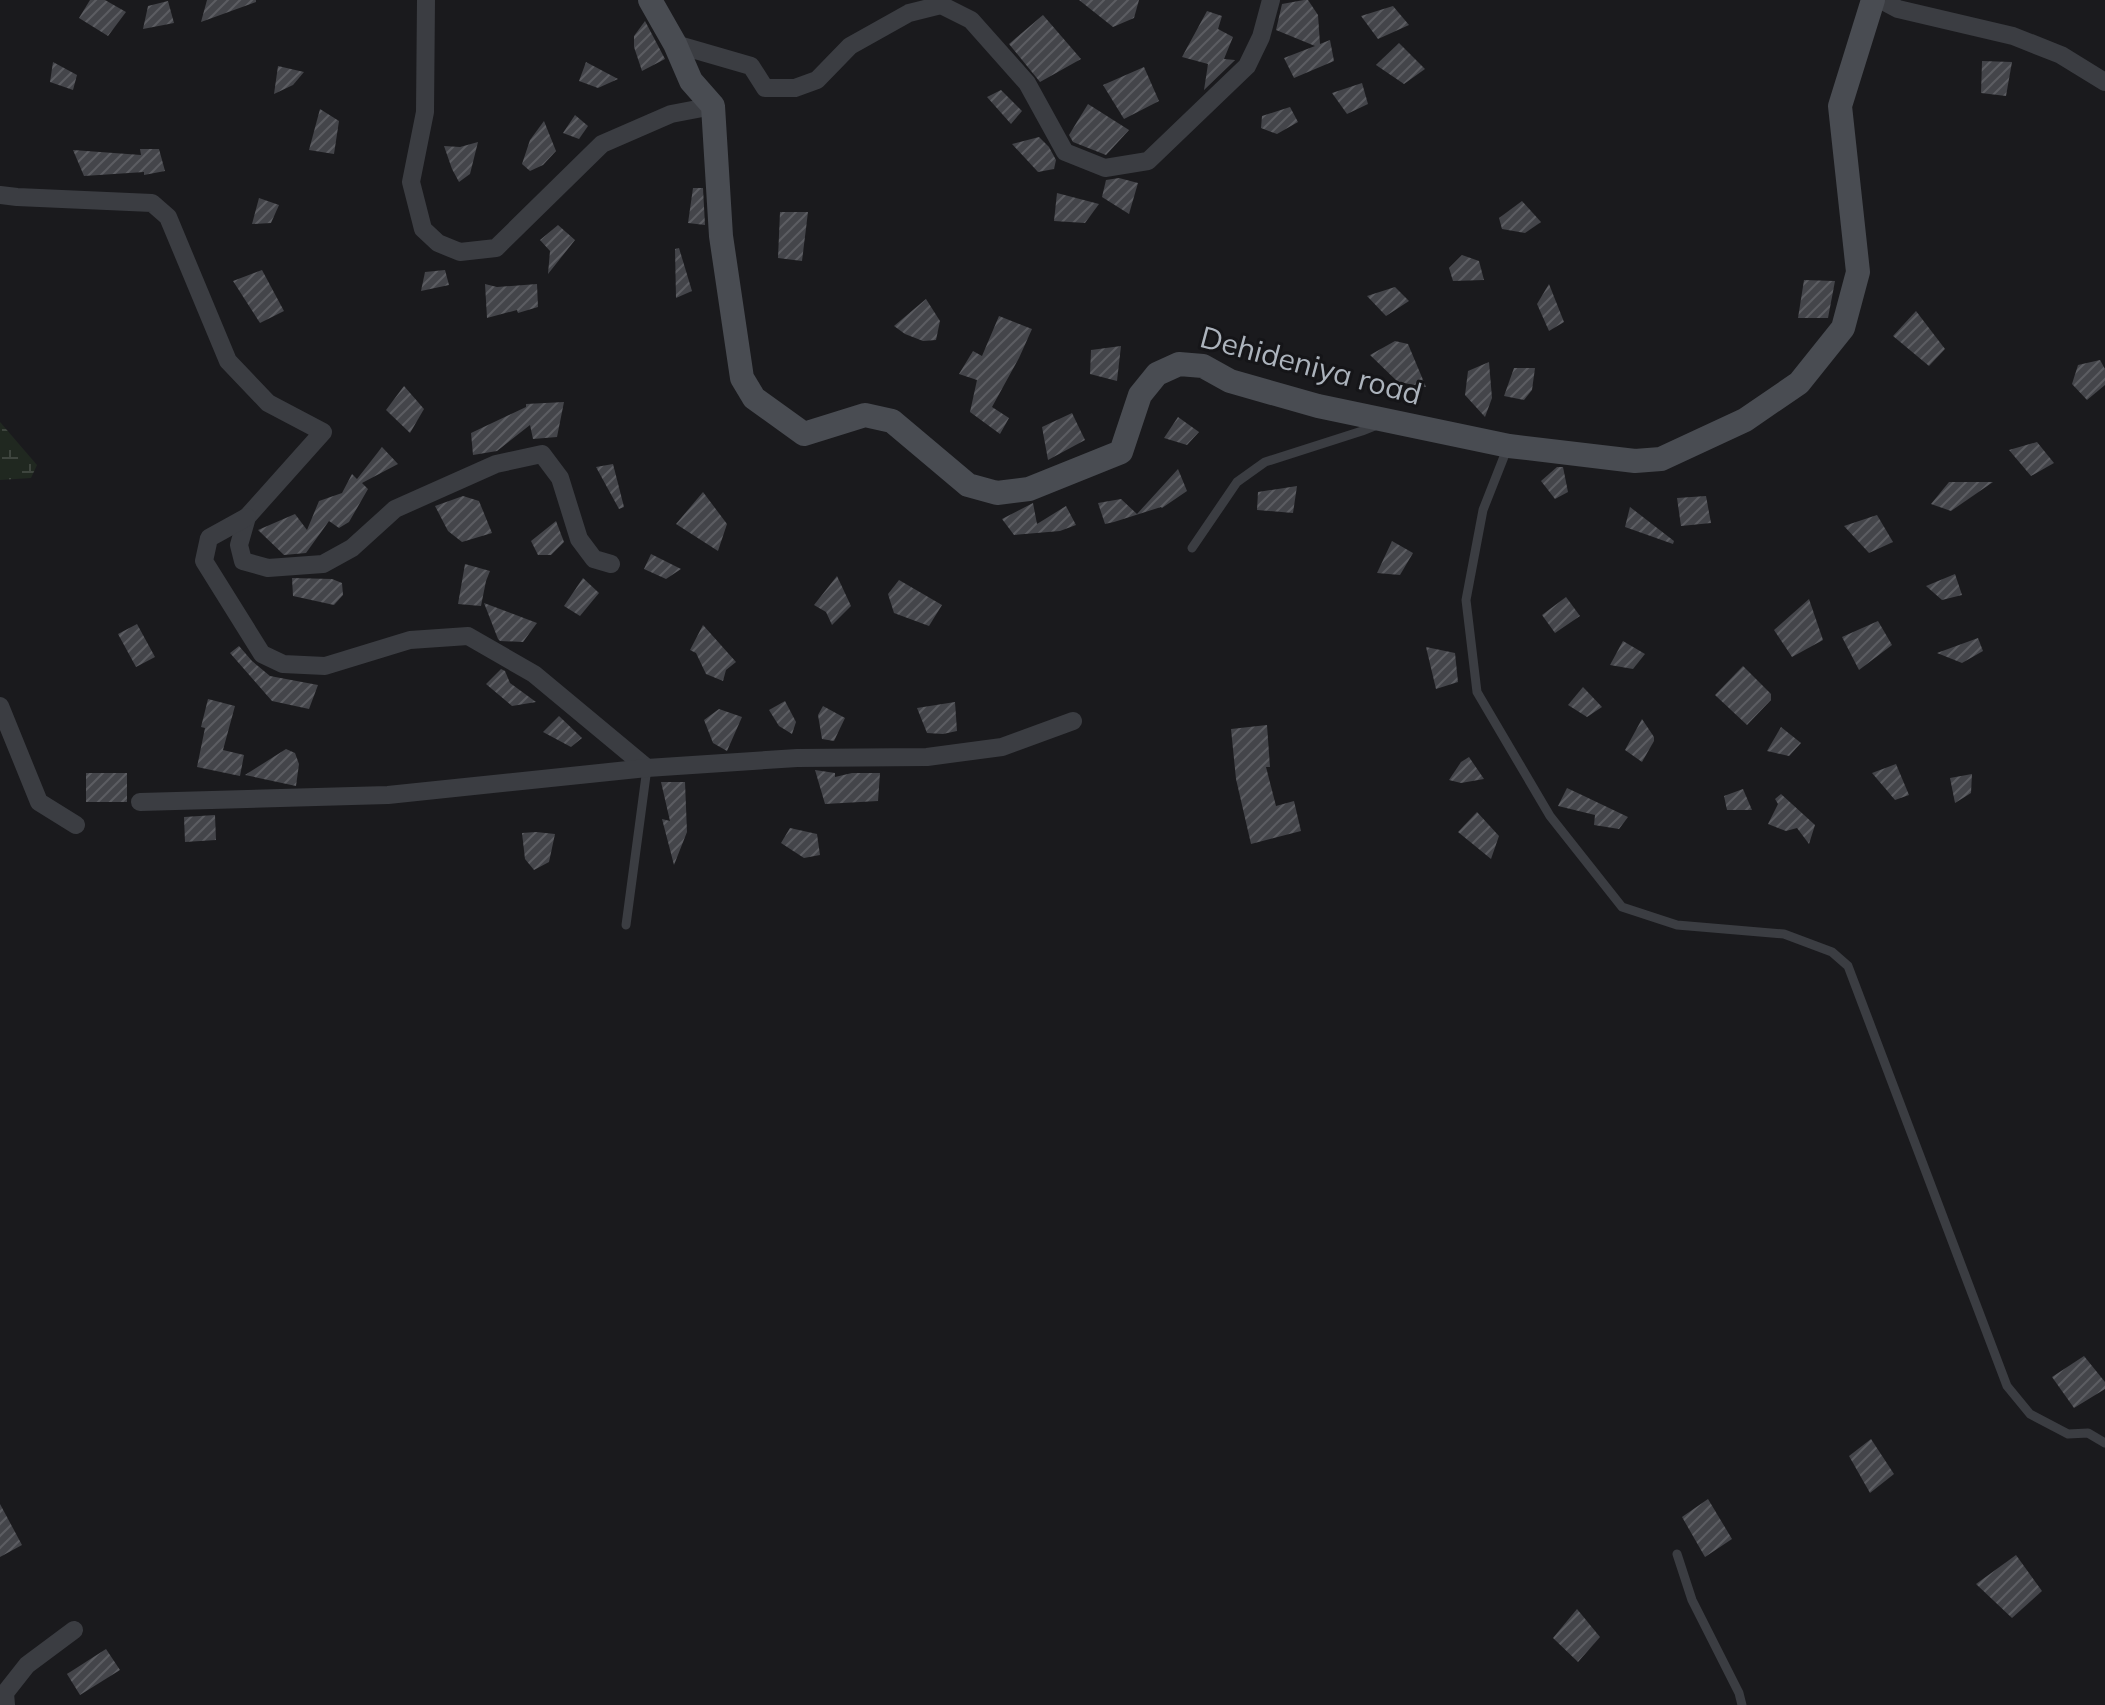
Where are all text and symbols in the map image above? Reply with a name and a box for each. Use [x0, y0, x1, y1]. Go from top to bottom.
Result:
street label: Dehideniya road [1196, 317, 1426, 413]

